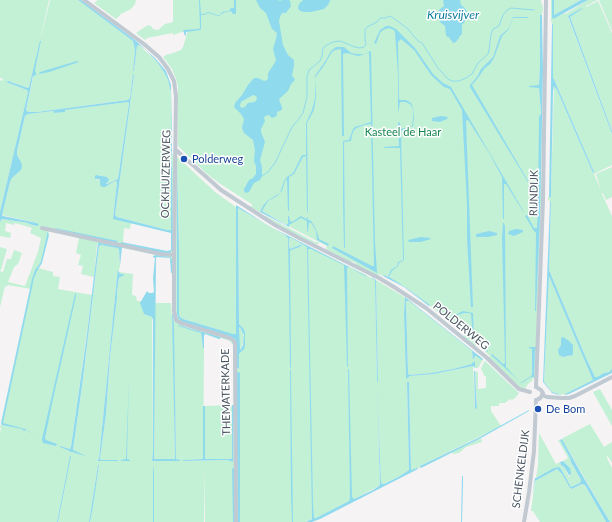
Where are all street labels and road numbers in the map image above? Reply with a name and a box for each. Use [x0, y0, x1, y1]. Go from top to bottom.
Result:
street label: OCKHUIZERWEG [159, 130, 173, 218]
street label: RIJNDIJK [527, 170, 541, 216]
street label: POLDERWEG [430, 299, 492, 353]
street label: THEMATERKADE [219, 348, 233, 436]
street label: SCHENKELDIJK [510, 429, 532, 509]

